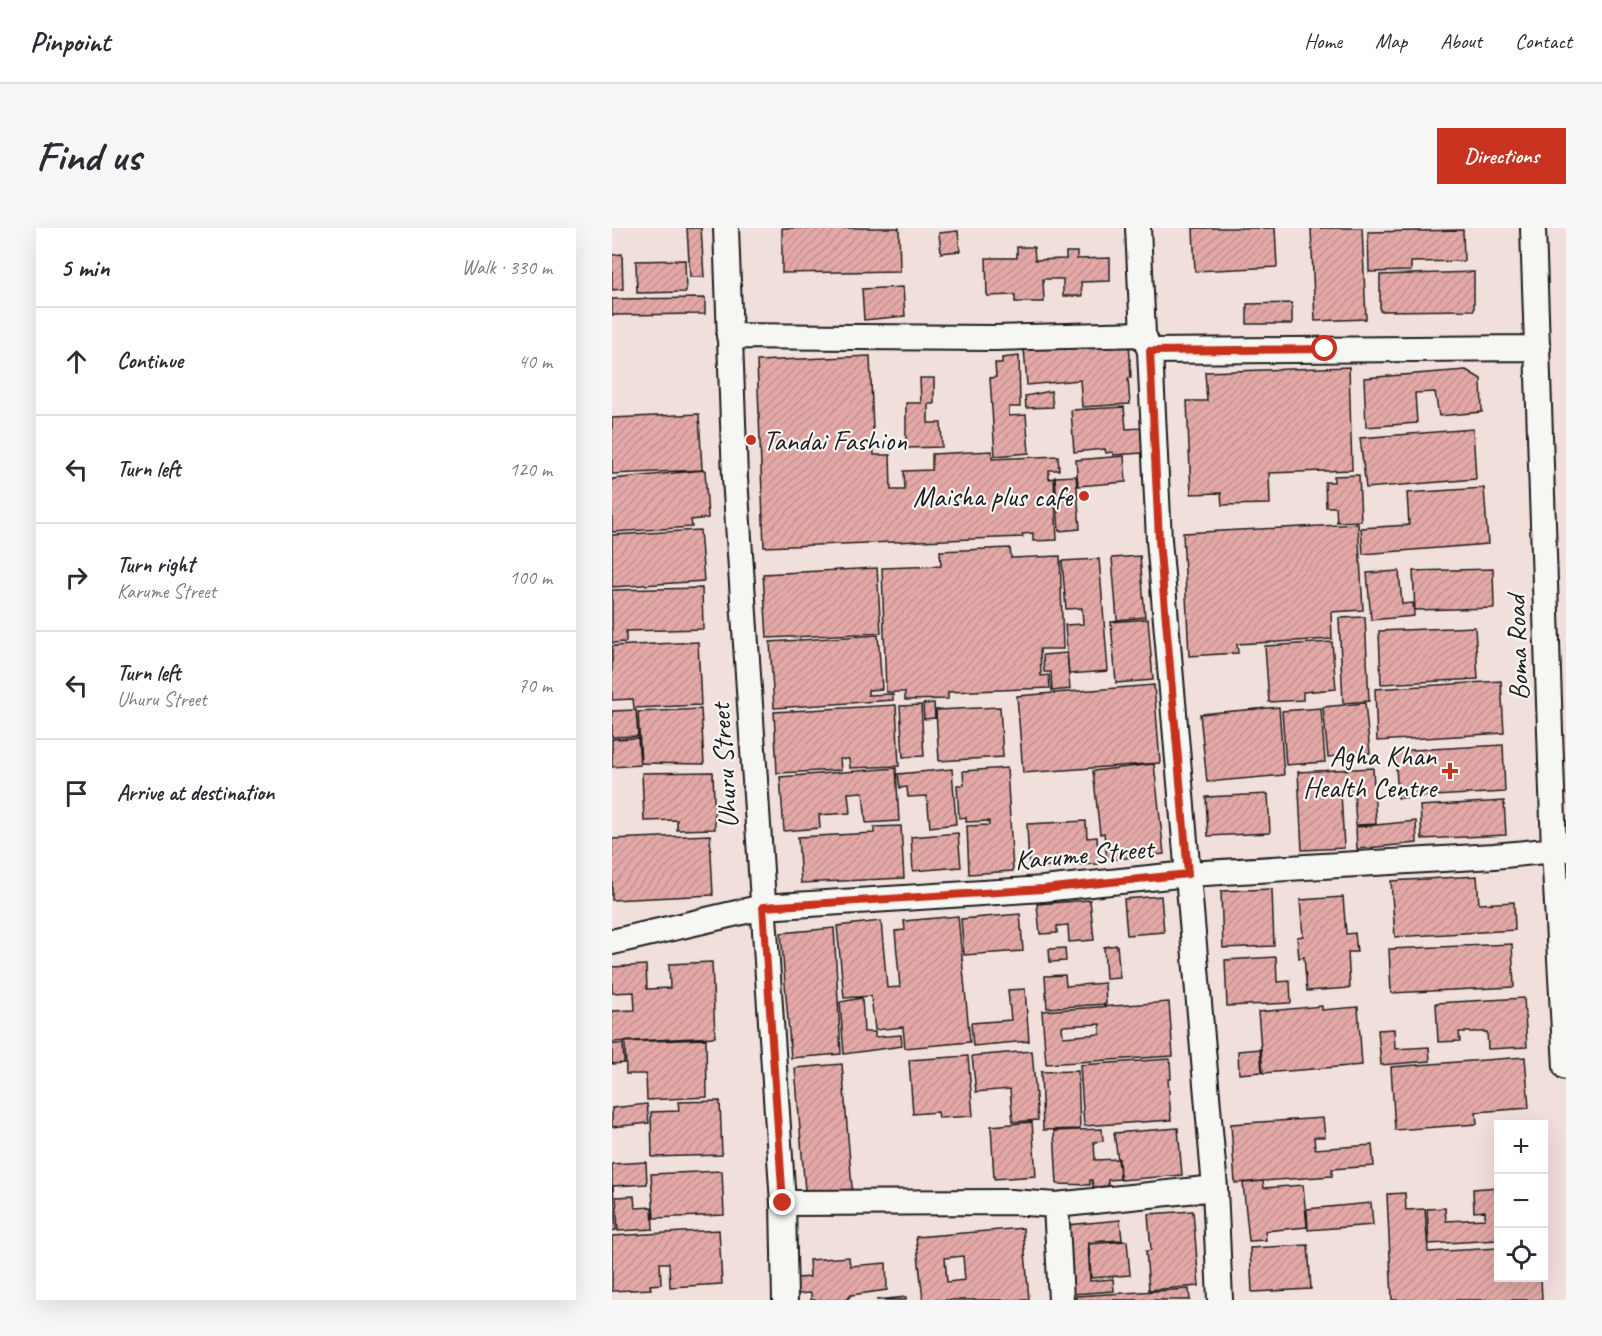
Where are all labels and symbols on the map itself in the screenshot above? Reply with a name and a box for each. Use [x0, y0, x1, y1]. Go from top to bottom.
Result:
route start [1311, 335, 1337, 361]
place label: Tandai Fashion [763, 423, 907, 458]
marker: Tandai Fashion [744, 433, 758, 447]
place label: Maisha plus cafe [913, 479, 1074, 514]
marker: Maisha plus cafe [1077, 489, 1091, 503]
street label: Boma Road [1498, 591, 1536, 701]
street label: Uhuru Street [702, 700, 746, 830]
place label: Agha Khan Health Centre [1303, 738, 1438, 805]
marker: Agha Khan Health Centre [1441, 762, 1459, 780]
street label: Karume Street [1013, 830, 1157, 877]
route end [769, 1189, 795, 1215]

